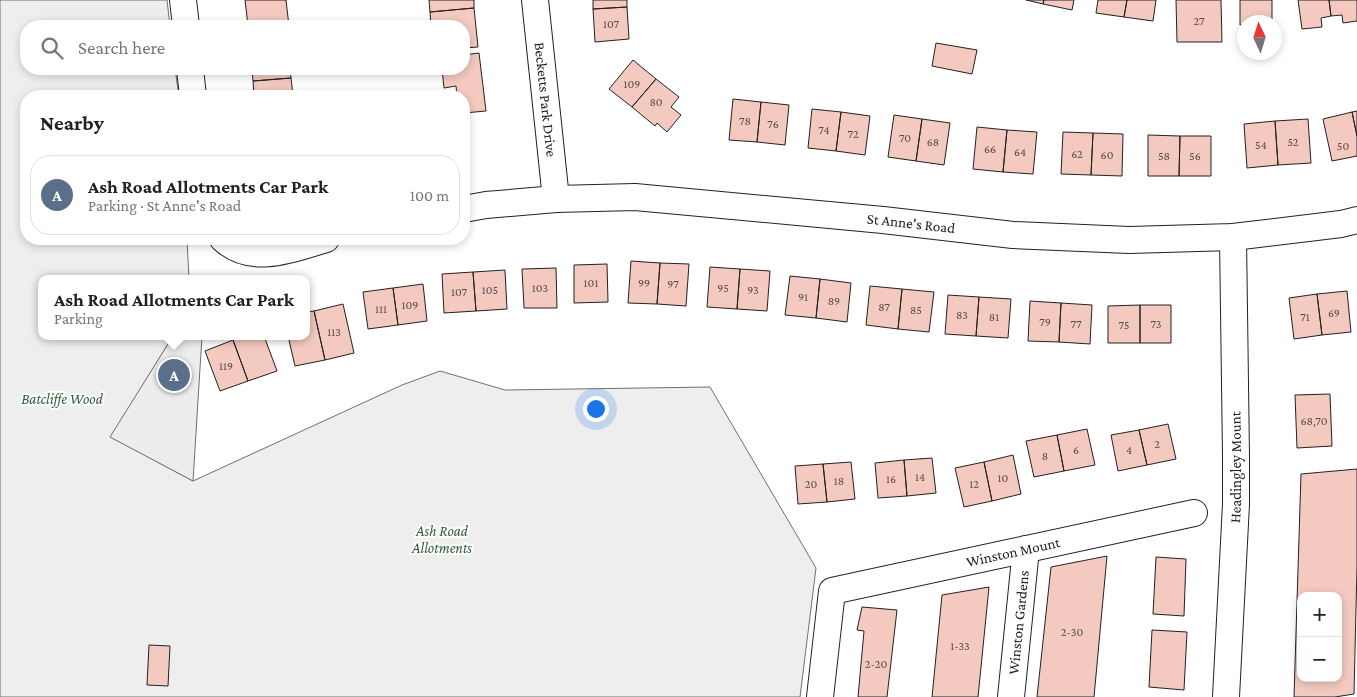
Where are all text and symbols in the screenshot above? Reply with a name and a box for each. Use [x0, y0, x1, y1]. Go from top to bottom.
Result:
house number: 27 [1193, 14, 1205, 28]
north arrow [1237, 15, 1282, 60]
house number: 107 [603, 17, 619, 31]
search box [20, 20, 470, 75]
icon: search [38, 34, 66, 62]
text: Search here [78, 37, 165, 58]
street label: Becketts Park Drive [531, 41, 560, 158]
house number: 109 [624, 77, 640, 91]
house number: 80 [649, 95, 663, 109]
text: Nearby [40, 111, 104, 135]
house number: 78 [739, 114, 751, 128]
house number: 76 [767, 117, 779, 131]
house number: 74 [818, 123, 830, 137]
house number: 72 [847, 127, 859, 141]
house number: 70 [899, 131, 911, 145]
house number: 68 [927, 135, 939, 149]
house number: 52 [1287, 135, 1299, 149]
house number: 54 [1255, 138, 1267, 152]
house number: 50 [1337, 139, 1349, 153]
house number: 66 [984, 142, 996, 156]
house number: 64 [1014, 145, 1026, 159]
house number: 62 [1071, 147, 1083, 161]
house number: 60 [1101, 148, 1114, 162]
house number: 58 [1158, 149, 1170, 163]
house number: 56 [1189, 149, 1201, 163]
text: Ash Road Allotments Car Park [88, 176, 328, 197]
text: A [52, 187, 62, 204]
text: 100 m [410, 187, 449, 204]
text: Parking · St Anne's Road [88, 197, 241, 214]
street label: St Anne's Road [866, 211, 956, 236]
popup [38, 275, 310, 340]
house number: 101 [584, 276, 598, 290]
house number: 99 [638, 276, 650, 290]
house number: 97 [667, 277, 679, 291]
house number: 103 [532, 281, 548, 295]
house number: 95 [717, 281, 729, 295]
house number: 105 [482, 283, 498, 297]
house number: 93 [747, 283, 759, 297]
house number: 107 [451, 285, 467, 299]
text: Ash Road Allotments Car Park [54, 289, 294, 310]
house number: 91 [798, 290, 808, 304]
house number: 89 [828, 294, 840, 308]
house number: 109 [402, 298, 418, 312]
house number: 87 [878, 300, 890, 314]
house number: 111 [375, 302, 387, 316]
house number: 85 [910, 303, 922, 317]
house number: 69 [1328, 306, 1340, 320]
house number: 83 [956, 308, 968, 322]
text: Parking [54, 310, 103, 327]
house number: 81 [989, 310, 999, 324]
house number: 71 [1300, 310, 1310, 324]
house number: 79 [1039, 315, 1051, 329]
house number: 77 [1070, 317, 1082, 331]
house number: 73 [1150, 317, 1162, 331]
house number: 75 [1118, 318, 1130, 332]
house number: 113 [327, 325, 341, 339]
pin: A [158, 356, 190, 394]
house number: 119 [219, 359, 233, 373]
park label: Batcliffe Wood [21, 391, 104, 408]
your location [583, 396, 609, 422]
street label: Headingley Mount [1227, 410, 1245, 524]
house number: 68,70 [1300, 414, 1328, 428]
house number: 2 [1154, 437, 1160, 451]
house number: 6 [1073, 443, 1079, 457]
house number: 4 [1126, 443, 1132, 457]
house number: 8 [1042, 449, 1048, 463]
house number: 14 [915, 470, 925, 484]
house number: 10 [998, 471, 1009, 485]
house number: 16 [886, 472, 896, 486]
house number: 18 [834, 474, 844, 488]
house number: 20 [805, 477, 817, 491]
house number: 12 [969, 477, 979, 491]
park label: Ash Road Allotments [411, 523, 472, 556]
street label: Winston Mount [965, 534, 1063, 570]
street label: Winston Gardens [1005, 569, 1032, 675]
map controls [1297, 592, 1342, 682]
button: + [1297, 592, 1342, 637]
house number: 2-30 [1061, 625, 1083, 639]
button: − [1297, 637, 1342, 682]
house number: 1-33 [950, 639, 970, 653]
house number: 2-20 [865, 657, 887, 671]

